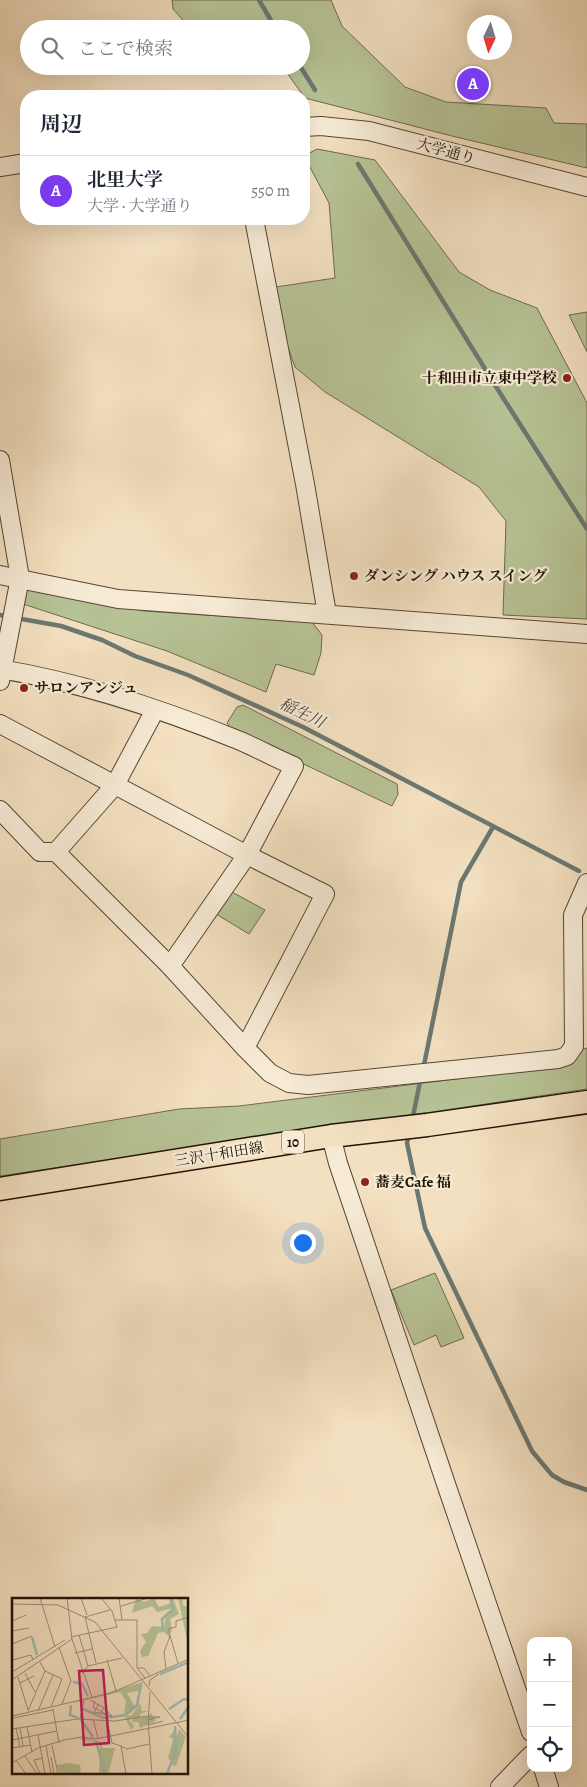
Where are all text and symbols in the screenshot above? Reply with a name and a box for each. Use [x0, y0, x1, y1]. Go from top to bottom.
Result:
north arrow [467, 15, 512, 60]
search box [20, 20, 310, 75]
icon: search [38, 34, 66, 62]
text: ここで検索 [78, 36, 173, 62]
pin: A [457, 65, 489, 103]
text: 周辺 [40, 110, 82, 138]
street label: 大学通り [414, 134, 478, 168]
text: 北里大学 [87, 167, 163, 193]
text: A [51, 180, 61, 202]
text: 550 m [251, 180, 290, 202]
text: 大学 · 大学通り [87, 195, 193, 217]
place label: 十和田市立東中学校 [422, 368, 557, 388]
marker: 十和田市立東中学校 [561, 372, 573, 384]
place label: ダンシング ハウス スイング [364, 566, 547, 586]
marker: ダンシング ハウス スイング [348, 570, 360, 582]
place label: サロンアンジュ [34, 678, 138, 698]
marker: サロンアンジュ [18, 682, 30, 694]
water label: 稲生川 [276, 693, 330, 734]
road number: 10 [282, 1130, 304, 1154]
street label: 三沢十和田線 [173, 1137, 265, 1171]
place label: 蕎麦Cafe 福 [375, 1172, 451, 1192]
marker: 蕎麦Cafe 福 [359, 1176, 371, 1188]
your location [290, 1230, 316, 1256]
inset map [12, 1598, 189, 1774]
map controls [527, 1637, 572, 1772]
button: + [527, 1637, 572, 1682]
button: − [527, 1682, 572, 1727]
button: locate [527, 1727, 572, 1772]

